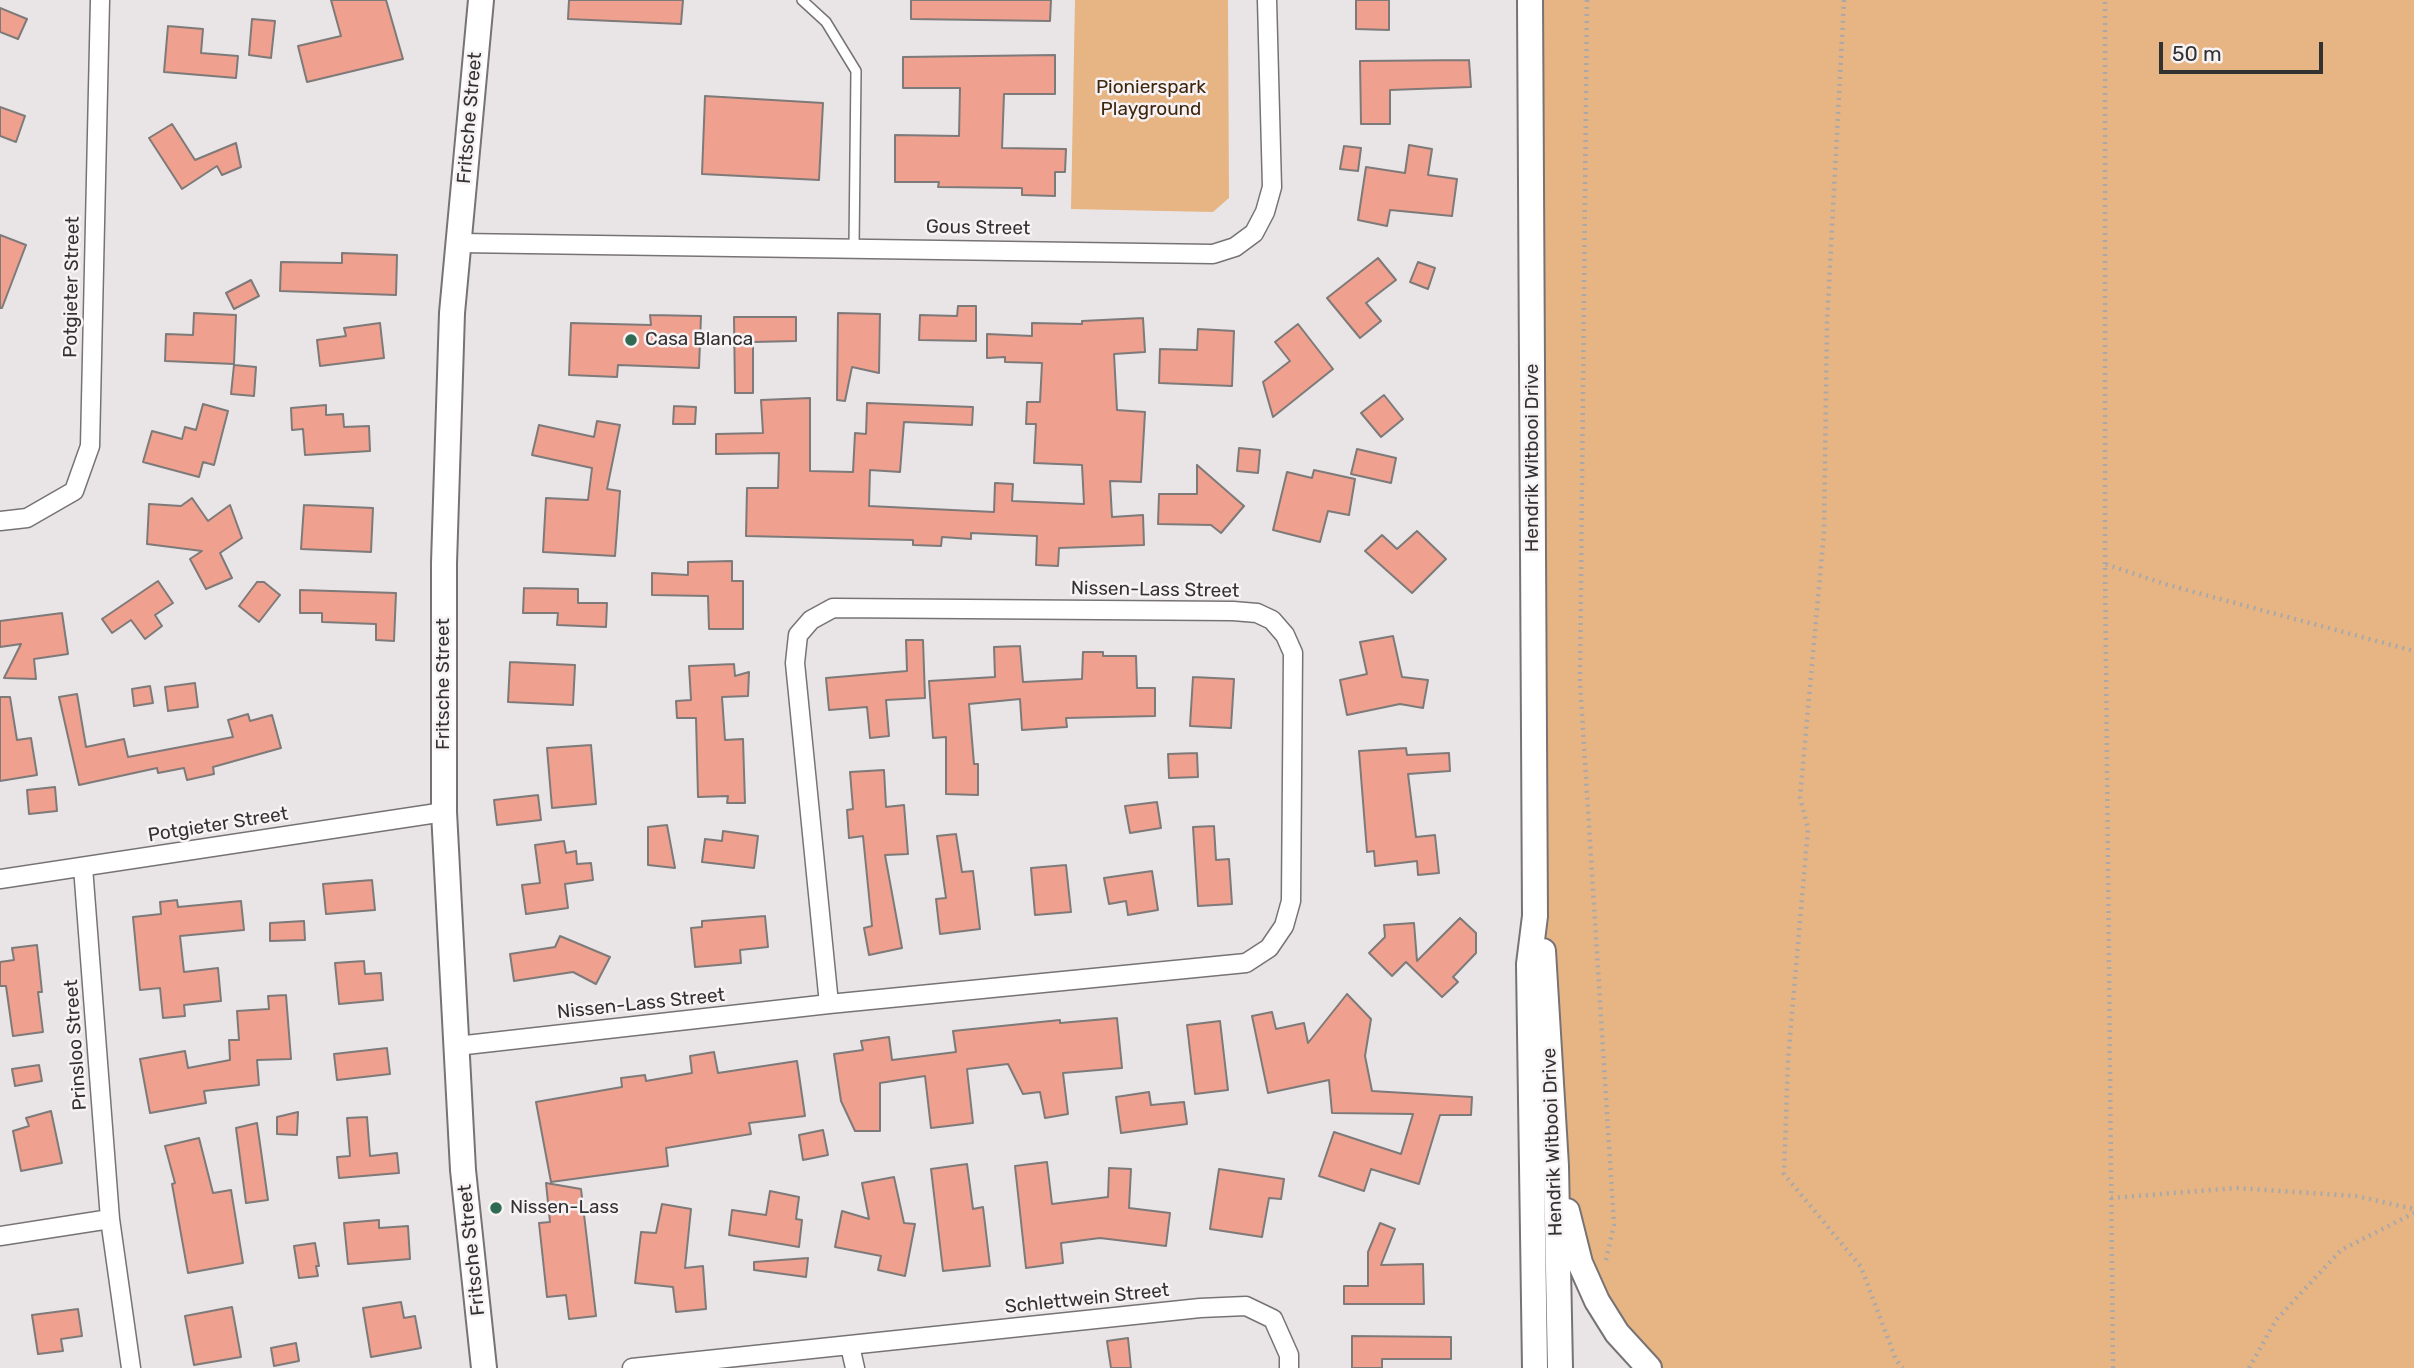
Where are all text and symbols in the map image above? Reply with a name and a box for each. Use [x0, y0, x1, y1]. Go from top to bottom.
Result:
scale bar [2162, 28, 2326, 72]
text: 50 m [2172, 41, 2222, 66]
street label: Fritsche Street [453, 51, 487, 185]
park label: Pionierspark Playground [1096, 77, 1206, 121]
street label: Potgieter Street [59, 216, 85, 358]
street label: Gous Street [926, 216, 1030, 240]
place label: Casa Blanca [645, 329, 753, 351]
marker: Casa Blanca [623, 332, 639, 348]
street label: Hendrik Witbooi Drive [1522, 364, 1544, 552]
street label: Nissen-Lass Street [1071, 577, 1239, 603]
street label: Fritsche Street [433, 618, 455, 750]
street label: Potgieter Street [146, 803, 290, 847]
street label: Prinsloo Street [60, 979, 92, 1111]
street label: Nissen-Lass Street [556, 984, 726, 1024]
street label: Hendrik Witbooi Drive [1538, 1047, 1568, 1237]
street label: Fritsche Street [454, 1183, 490, 1317]
place label: Nissen-Lass [510, 1197, 619, 1219]
marker: Nissen-Lass [488, 1200, 504, 1216]
street label: Schlettwein Street [1004, 1279, 1170, 1319]

